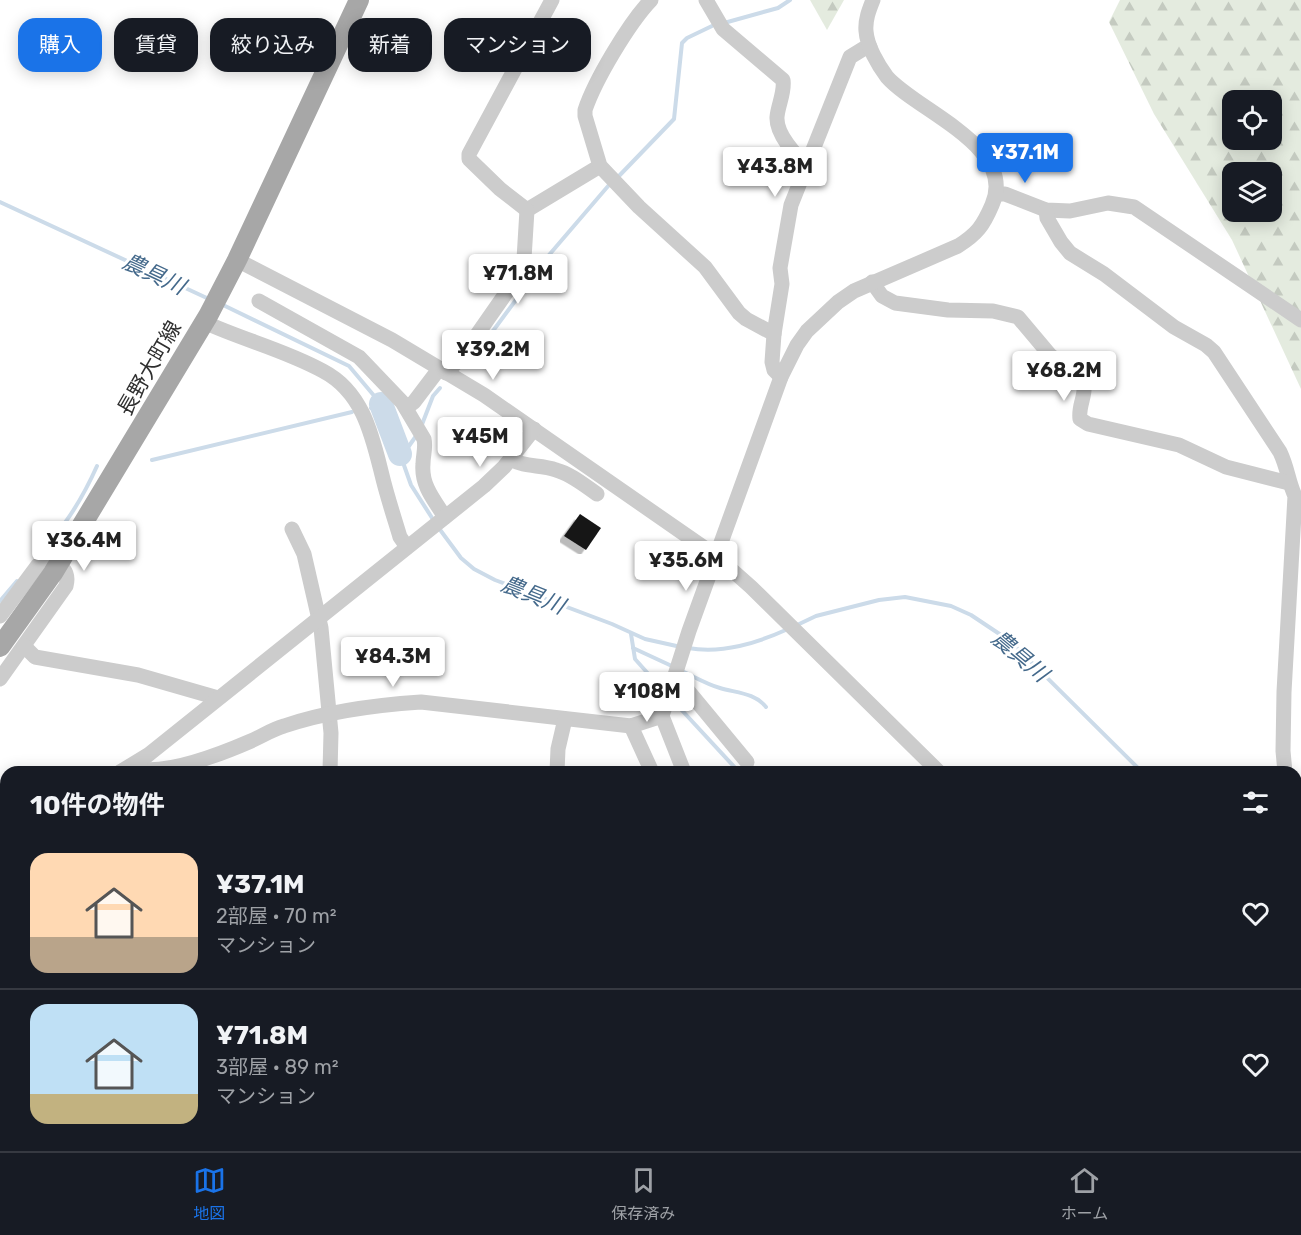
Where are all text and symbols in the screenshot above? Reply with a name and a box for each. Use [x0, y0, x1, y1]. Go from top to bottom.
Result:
chip: 購入 [18, 18, 102, 72]
chip: 賃貸 [114, 18, 198, 72]
chip: 絞り込み [210, 18, 336, 72]
chip: 新着 [348, 18, 432, 72]
chip: マンション [444, 18, 591, 72]
map controls [1222, 90, 1282, 222]
button: locate [1222, 90, 1282, 150]
pin: ¥37.1M [976, 133, 1074, 184]
text: ¥37.1M [991, 140, 1059, 164]
pin: ¥43.8M [726, 147, 824, 198]
text: ¥43.8M [737, 154, 813, 178]
button: layers [1222, 162, 1282, 222]
water label: 農具川 [118, 248, 191, 301]
pin: ¥71.8M [469, 254, 567, 305]
text: ¥71.8M [483, 261, 553, 285]
street label: 長野大町線 [112, 316, 186, 420]
pin: ¥39.2M [444, 330, 542, 381]
text: ¥39.2M [456, 337, 530, 361]
pin: ¥68.2M [1015, 351, 1113, 402]
text: ¥68.2M [1026, 358, 1102, 382]
pin: ¥45M [444, 417, 516, 468]
text: ¥45M [452, 424, 508, 448]
pin: ¥36.4M [35, 521, 133, 572]
text: ¥36.4M [46, 528, 122, 552]
pin: ¥35.6M [637, 541, 735, 592]
text: ¥35.6M [649, 548, 723, 572]
water label: 農具川 [497, 570, 571, 621]
water label: 農具川 [986, 624, 1055, 689]
pin: ¥84.3M [344, 637, 442, 688]
text: ¥84.3M [355, 644, 431, 668]
pin: ¥108M [605, 672, 689, 723]
text: ¥108M [613, 679, 681, 703]
icon: filters [1239, 786, 1272, 819]
text: 10件の物件 [30, 790, 165, 821]
text: ¥37.1M [216, 869, 305, 900]
icon: home [78, 877, 150, 949]
icon: heart [1239, 897, 1272, 930]
text: 2部屋 · 70 m² [216, 904, 337, 928]
text: マンション [216, 933, 316, 957]
text: ¥71.8M [216, 1020, 308, 1051]
icon: home [78, 1028, 150, 1100]
icon: heart [1239, 1048, 1272, 1081]
text: 3部屋 · 89 m² [216, 1055, 339, 1079]
text: マンション [216, 1084, 316, 1108]
tab: 地図 [193, 1164, 226, 1224]
tab: 保存済み [611, 1164, 675, 1224]
tab: ホーム [1061, 1164, 1108, 1224]

